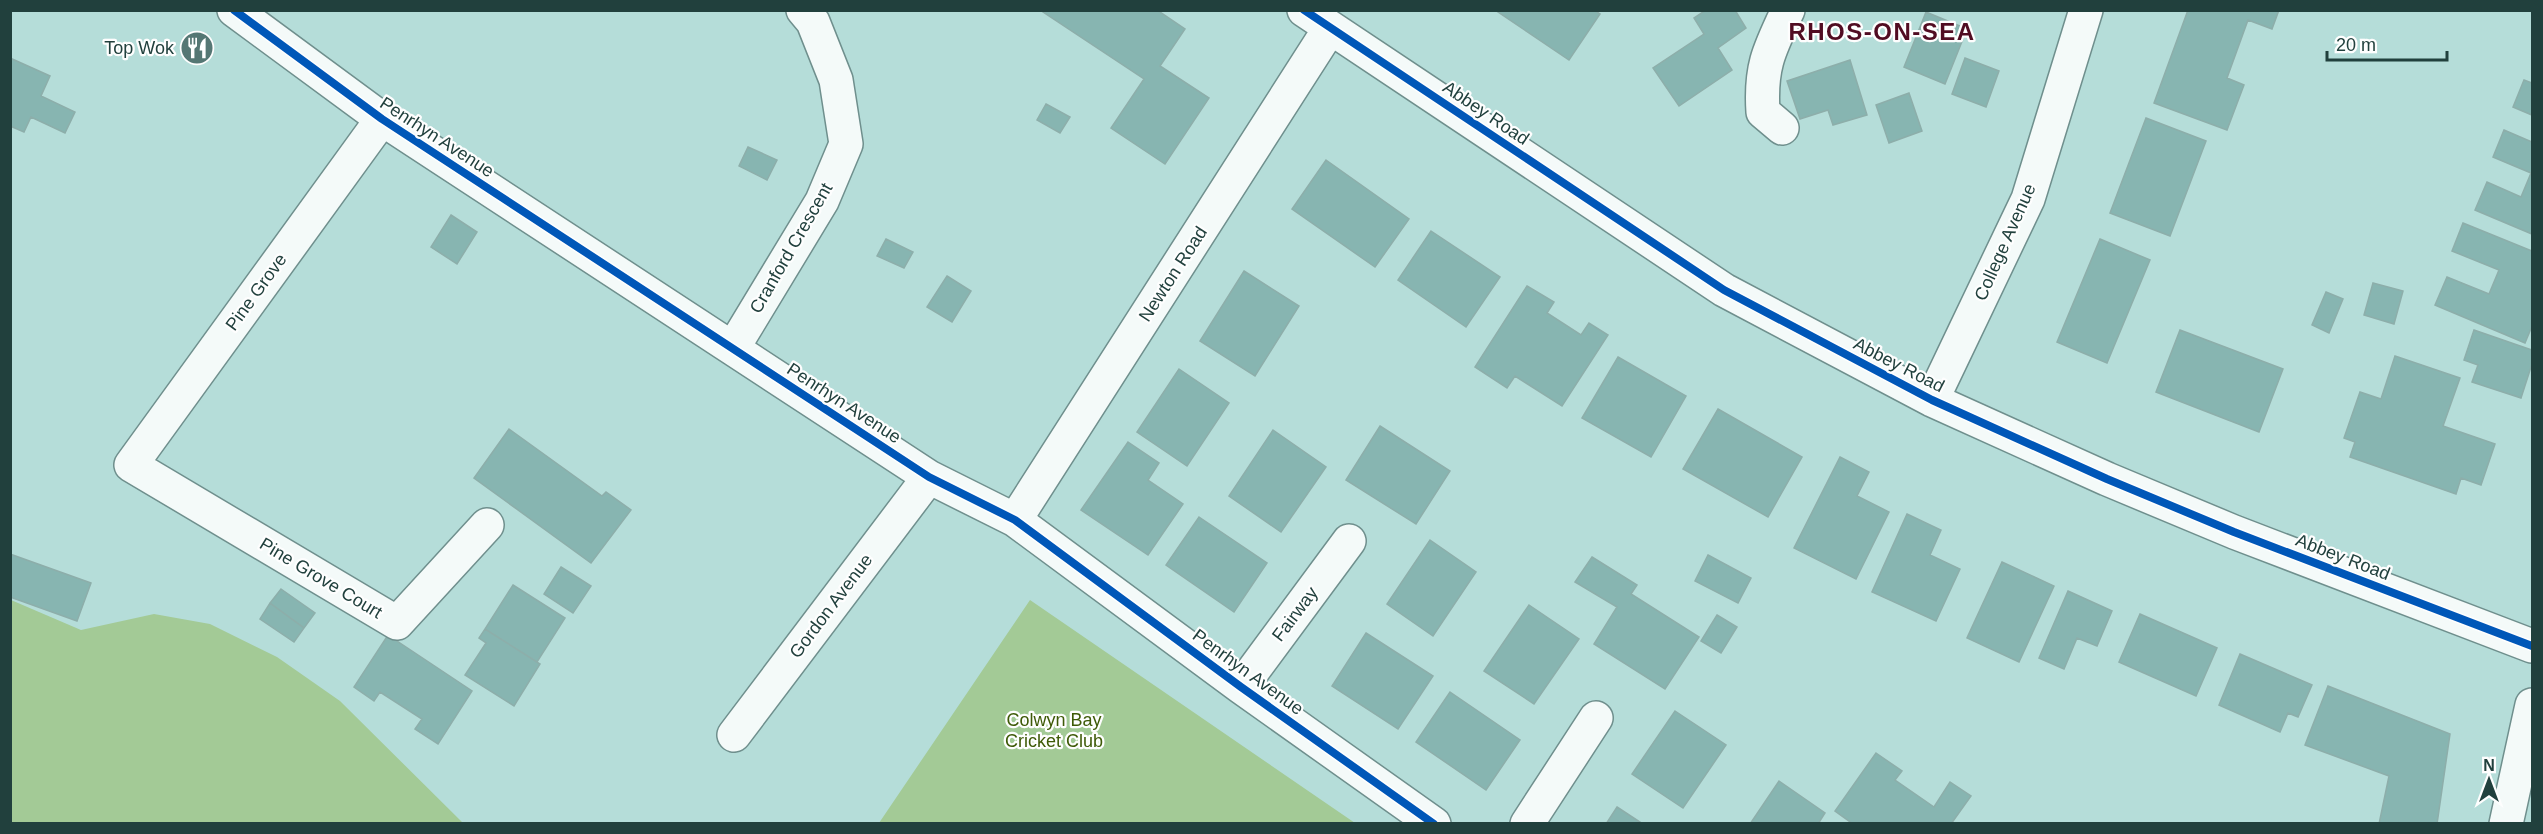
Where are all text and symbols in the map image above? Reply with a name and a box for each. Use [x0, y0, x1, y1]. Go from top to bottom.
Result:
district label: RHOS-ON-SEA [1788, 18, 1976, 45]
scale bar [2327, 24, 2447, 62]
restaurant icon: Top Wok [179, 30, 215, 66]
text: 20 m [2336, 35, 2376, 55]
place label: Top Wok [104, 38, 175, 58]
street label: Abbey Road [1439, 77, 1533, 149]
street label: Penrhyn Avenue [376, 93, 498, 181]
street label: Cranford Crescent [746, 179, 836, 317]
street label: College Avenue [1970, 180, 2040, 304]
street label: Newton Road [1135, 223, 1211, 325]
street label: Pine Grove [221, 250, 291, 334]
street label: Abbey Road [1850, 334, 1948, 396]
street label: Penrhyn Avenue [783, 359, 905, 447]
street label: Abbey Road [2293, 530, 2393, 584]
street label: Pine Grove Court [256, 534, 386, 622]
street label: Gordon Avenue [785, 550, 877, 662]
street label: Fairway [1268, 583, 1322, 645]
street label: Penrhyn Avenue [1189, 625, 1307, 719]
park label: Colwyn Bay Cricket Club [1005, 710, 1103, 751]
north arrow [2459, 750, 2519, 810]
text: N [2483, 757, 2495, 774]

